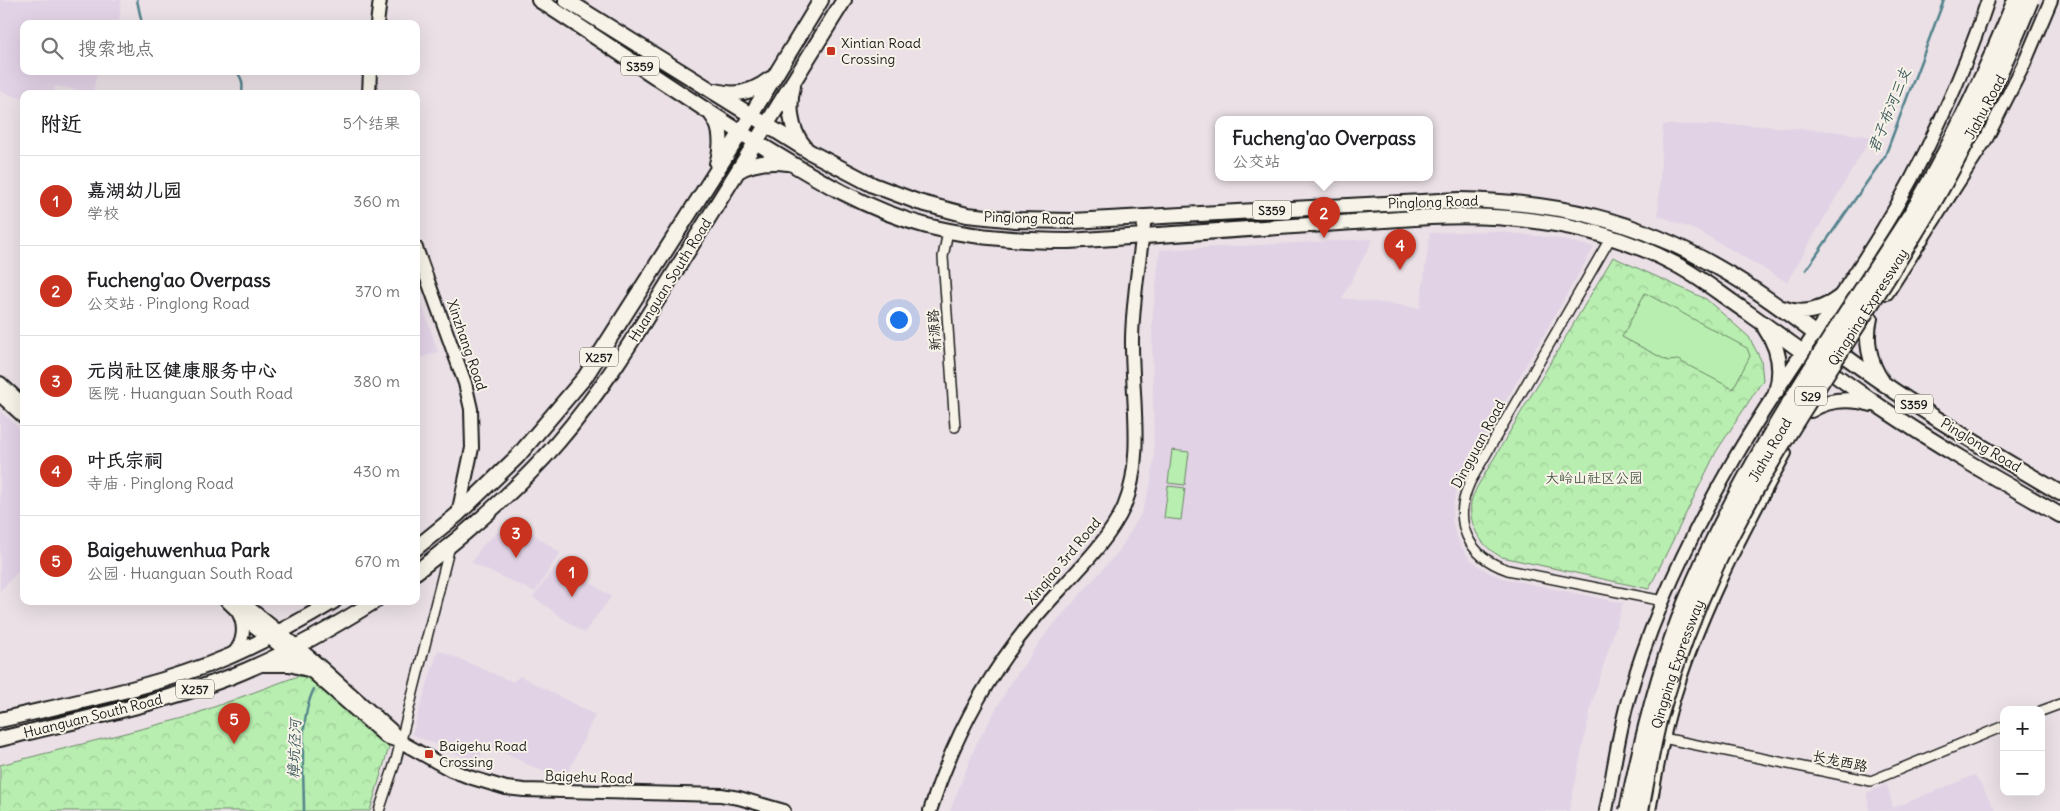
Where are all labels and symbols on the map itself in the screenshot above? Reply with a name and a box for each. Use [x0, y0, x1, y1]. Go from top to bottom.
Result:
place label: Xintian Road Crossing [841, 34, 921, 68]
marker: Xintian Road Crossing [825, 45, 837, 57]
road number: S359 [621, 56, 659, 76]
water label: 君子布河三支 [1863, 65, 1915, 155]
street label: Jiahu Road [1960, 72, 2010, 142]
street label: Pinglong Road [1387, 191, 1479, 213]
pin: 2 [1308, 197, 1340, 238]
road number: S359 [1253, 200, 1291, 220]
street label: Pinglong Road [983, 207, 1075, 229]
street label: Huanguan South Road [625, 215, 715, 345]
pin: 4 [1384, 229, 1416, 270]
street label: Qingping Expressway [1824, 245, 1912, 369]
street label: Xinzhang Road [443, 297, 491, 393]
your location [886, 307, 912, 333]
street label: 新源路 [924, 308, 944, 352]
road number: X257 [580, 348, 618, 367]
road number: S29 [1795, 386, 1827, 406]
road number: S359 [1895, 394, 1933, 414]
street label: Dingyuan Road [1447, 397, 1509, 491]
street label: Pinglong Road [1938, 414, 2024, 476]
street label: Jiahu Road [1745, 415, 1795, 485]
park label: 大岭山社区公园 [1545, 469, 1643, 487]
street label: Xinqiao 3rd Road [1021, 514, 1105, 608]
pin: 3 [500, 517, 532, 558]
pin: 1 [556, 556, 588, 597]
street label: Qingping Expressway [1647, 597, 1708, 730]
road number: X257 [176, 680, 214, 699]
street label: Huanguan South Road [22, 690, 164, 742]
pin: 5 [218, 703, 250, 744]
water label: 樟坑径河 [283, 716, 305, 779]
place label: Baigehu Road Crossing [439, 737, 527, 771]
street label: 长龙西路 [1811, 746, 1869, 776]
marker: Baigehu Road Crossing [423, 748, 435, 760]
street label: Baigehu Road [545, 766, 633, 788]

